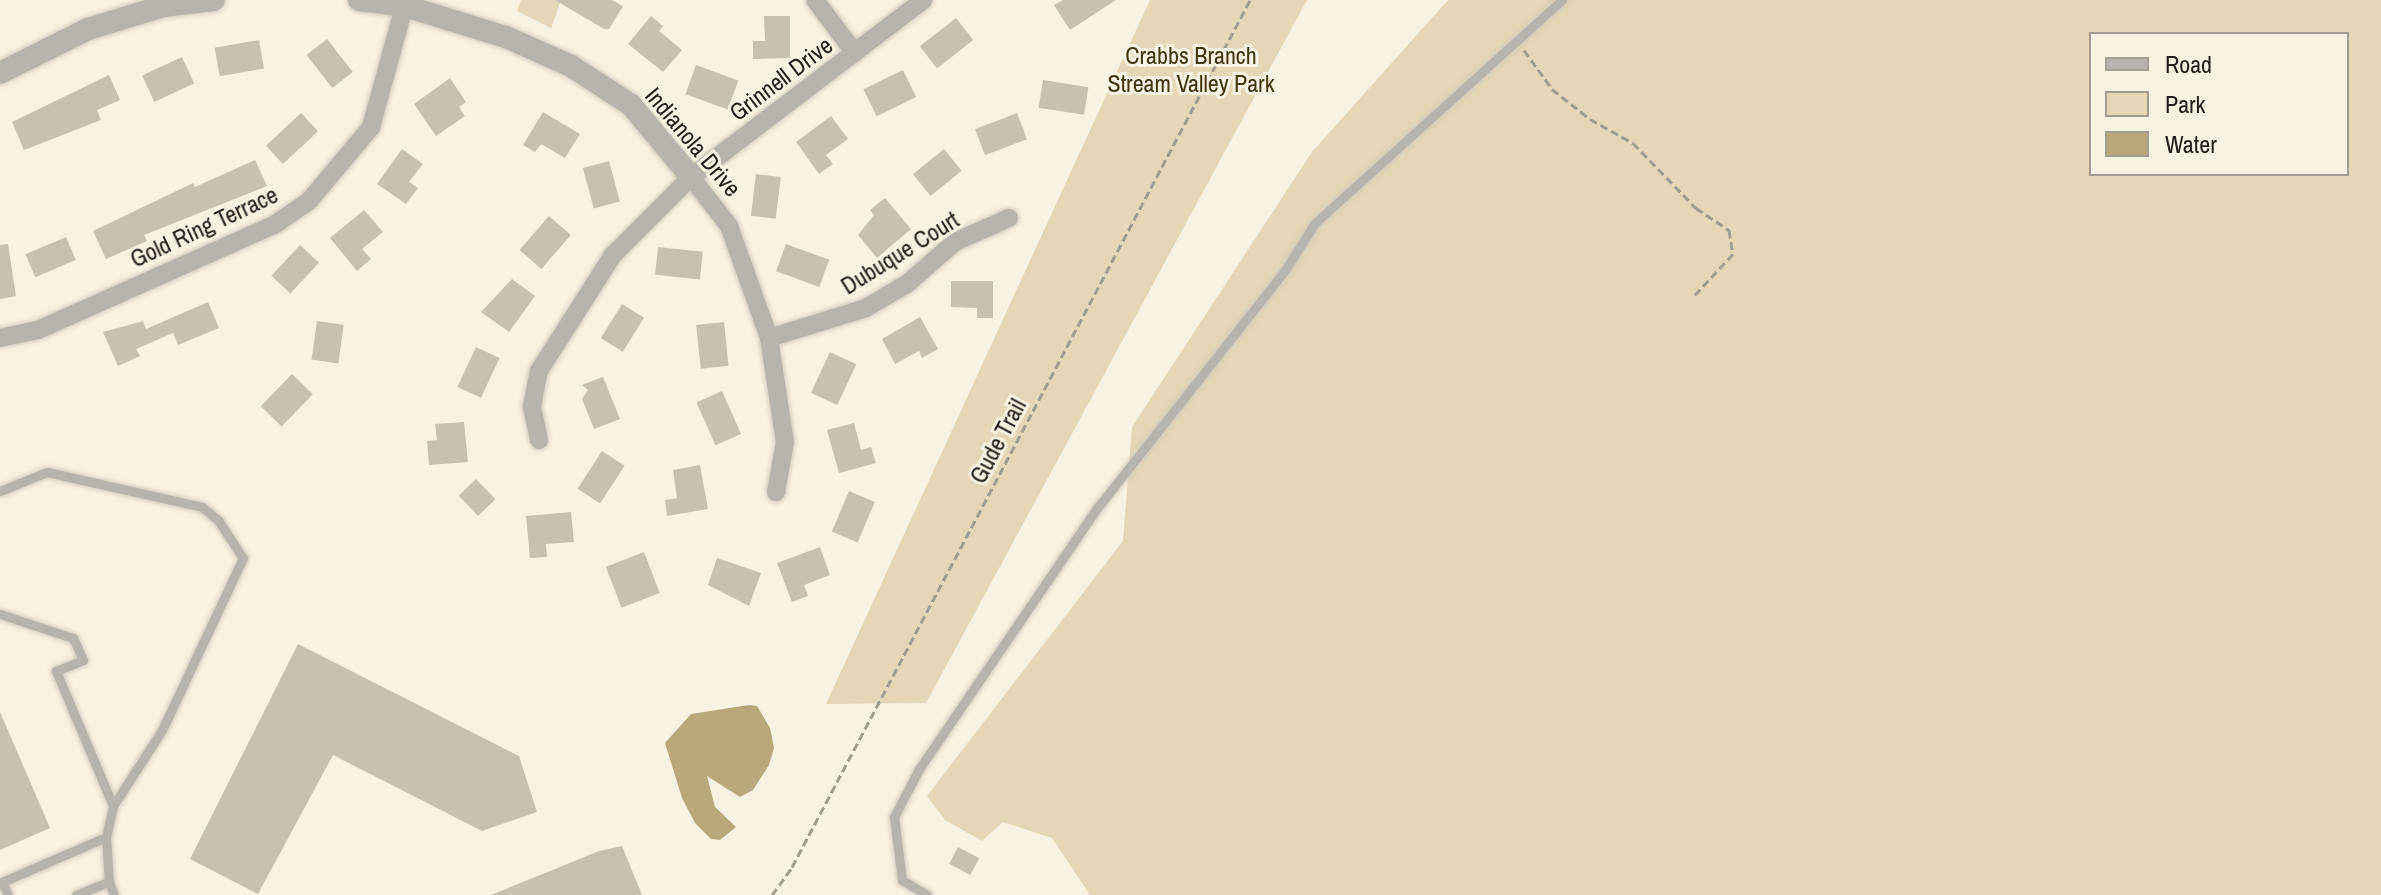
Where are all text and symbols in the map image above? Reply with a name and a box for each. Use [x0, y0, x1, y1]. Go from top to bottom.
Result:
street label: Grinnell Drive [724, 31, 838, 127]
legend [2089, 32, 2349, 176]
park label: Crabbs Branch Stream Valley Park [1108, 42, 1274, 98]
text: Road [2165, 48, 2212, 80]
street label: Indianola Drive [639, 82, 747, 202]
text: Park [2165, 88, 2205, 120]
text: Water [2165, 128, 2217, 160]
street label: Gold Ring Terrace [126, 180, 282, 274]
street label: Dubuque Court [836, 205, 964, 301]
street label: Gude Trail [964, 394, 1032, 488]

